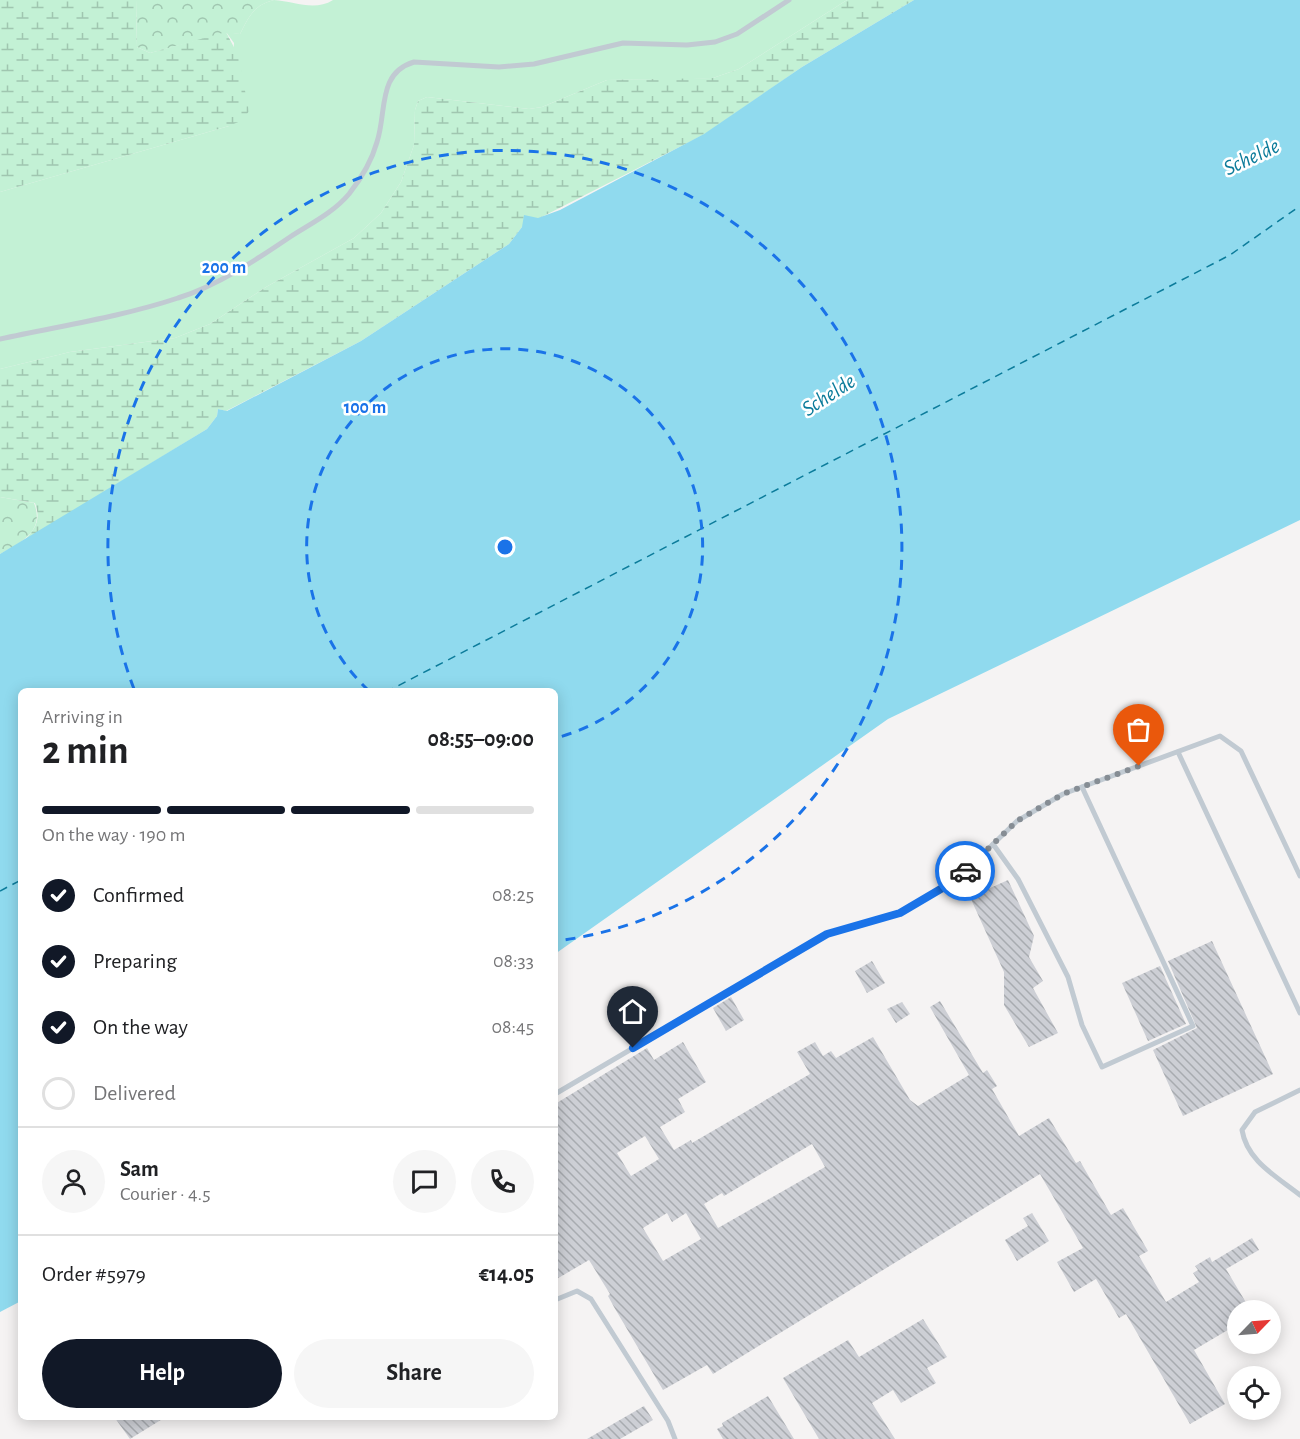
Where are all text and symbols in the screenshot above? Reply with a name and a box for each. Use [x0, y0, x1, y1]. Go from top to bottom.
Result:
water label: Schelde [1220, 134, 1283, 179]
text: 200 m [202, 259, 246, 277]
water label: Schelde [798, 370, 859, 420]
text: 100 m [344, 399, 386, 417]
centre of rings [495, 537, 515, 557]
pin [1113, 704, 1164, 766]
text: Arriving in [42, 707, 123, 727]
icon: bag [1122, 713, 1155, 746]
text: 08:55–09:00 [427, 728, 534, 750]
text: 2 min [42, 732, 129, 771]
text: On the way · 190 m [42, 825, 186, 845]
courier [935, 841, 995, 901]
icon: car [949, 855, 982, 888]
icon: check [42, 879, 75, 912]
text: Confirmed [93, 884, 184, 906]
text: 08:25 [492, 885, 534, 905]
icon: check [42, 945, 75, 978]
text: Preparing [93, 950, 177, 972]
text: 08:33 [493, 951, 534, 971]
pin [607, 986, 658, 1048]
icon: home [616, 995, 649, 1028]
icon: check [42, 1011, 75, 1044]
text: On the way [93, 1016, 188, 1038]
text: 08:45 [491, 1017, 534, 1037]
text: Delivered [93, 1082, 176, 1104]
button: person [42, 1150, 105, 1213]
button: chat [393, 1150, 456, 1213]
button: phone [471, 1150, 534, 1213]
text: Sam [120, 1158, 159, 1180]
text: Courier · 4.5 [120, 1184, 211, 1204]
text: Order #5979 [42, 1263, 146, 1285]
text: €14.05 [479, 1263, 534, 1285]
north arrow [1227, 1300, 1281, 1354]
map controls [1227, 1300, 1281, 1420]
button: Help [42, 1339, 282, 1408]
button: Share [294, 1339, 534, 1408]
button: locate [1227, 1366, 1281, 1420]

